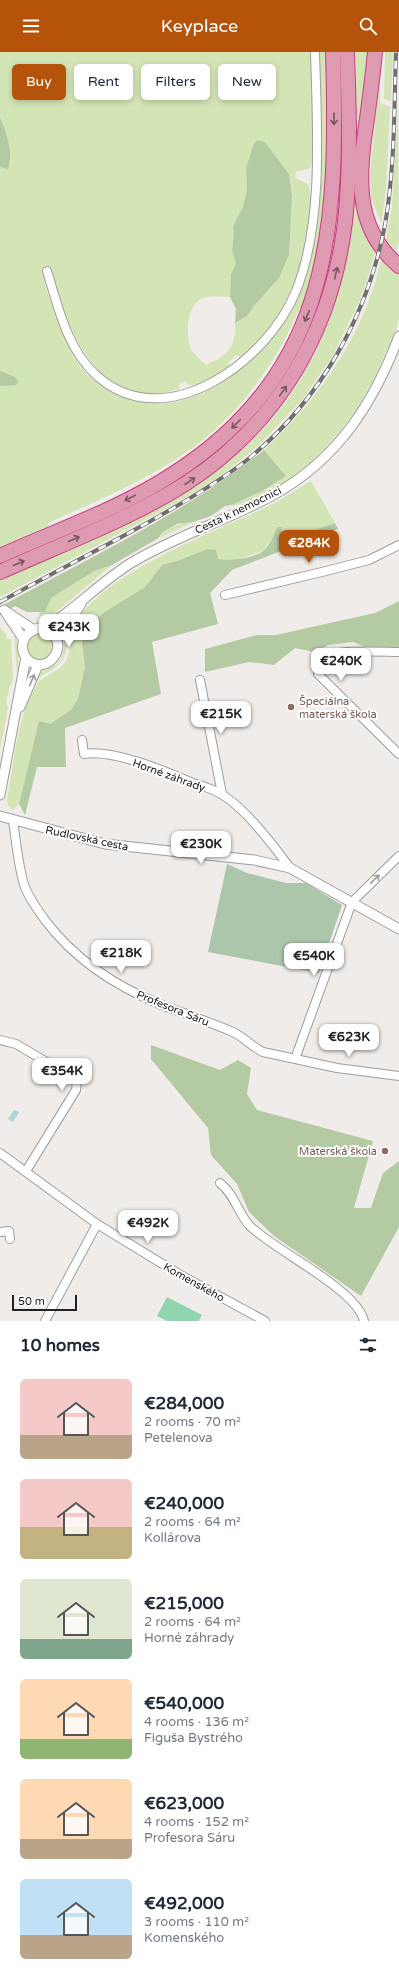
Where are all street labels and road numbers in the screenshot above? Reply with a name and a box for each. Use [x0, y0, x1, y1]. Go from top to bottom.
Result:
street label: Cesta k nemocnici [193, 484, 284, 537]
street label: Horné záhrady [131, 756, 207, 795]
street label: Rudlovská cesta [44, 823, 130, 854]
street label: Profesora Sáru [135, 988, 211, 1029]
street label: Komenského [161, 1260, 227, 1305]

